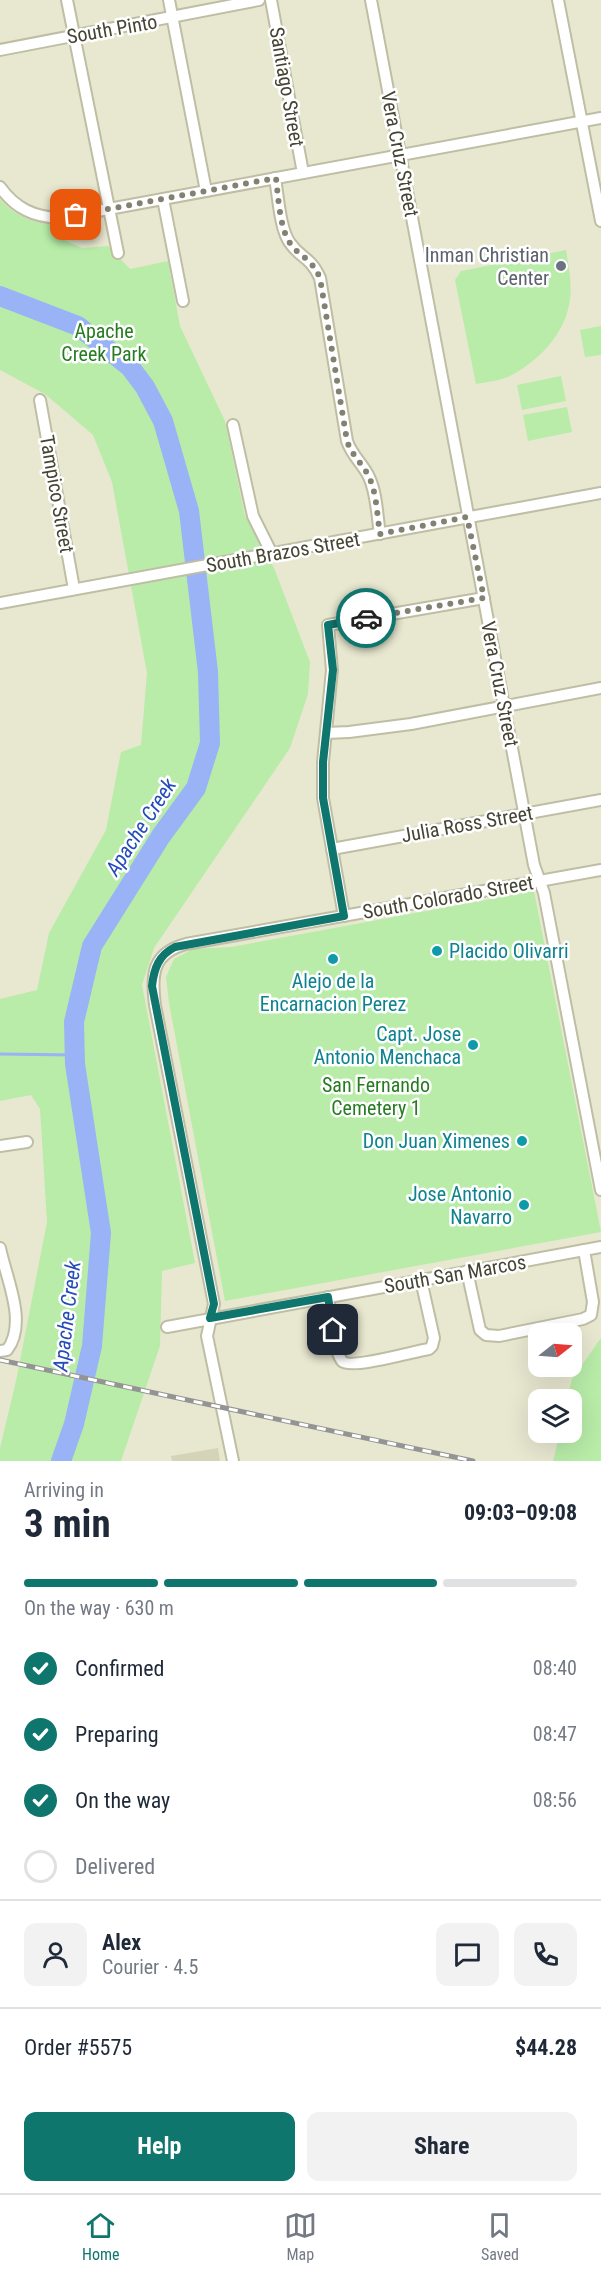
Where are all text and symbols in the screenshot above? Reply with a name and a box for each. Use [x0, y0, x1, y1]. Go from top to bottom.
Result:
street label: South Pinto [65, 9, 159, 49]
street label: Santiago Street [265, 25, 309, 149]
street label: Vera Cruz Street [376, 89, 424, 219]
pin [50, 189, 101, 240]
icon: bag [59, 198, 92, 231]
place label: Inman Christian Center [425, 243, 549, 290]
marker: Inman Christian Center [554, 259, 568, 273]
park label: Apache Creek Park [61, 319, 147, 366]
street label: Tampico Street [35, 433, 79, 555]
street label: South Brazos Street [204, 527, 362, 577]
courier [336, 588, 396, 648]
icon: car [350, 602, 383, 635]
street label: Vera Cruz Street [476, 619, 524, 749]
water label: Apache Creek [100, 773, 182, 881]
street label: Julia Ross Street [399, 801, 535, 847]
street label: South Colorado Street [361, 870, 535, 924]
place label: Placido Olivarri [449, 939, 569, 963]
marker: Placido Olivarri [430, 944, 444, 958]
marker: Alejo de la Encarnacion Perez [326, 952, 340, 966]
place label: Alejo de la Encarnacion Perez [260, 969, 406, 1016]
place label: Capt. Jose Antonio Menchaca [314, 1022, 461, 1069]
marker: Capt. Jose Antonio Menchaca [466, 1038, 480, 1052]
park label: San Fernando Cemetery 1 [322, 1073, 430, 1120]
place label: Don Juan Ximenes [363, 1129, 510, 1153]
marker: Don Juan Ximenes [515, 1134, 529, 1148]
place label: Jose Antonio Navarro [408, 1182, 512, 1229]
marker: Jose Antonio Navarro [517, 1198, 531, 1212]
street label: South San Marcos [382, 1250, 528, 1298]
water label: Apache Creek [48, 1259, 86, 1374]
pin [307, 1304, 358, 1355]
icon: home [316, 1313, 349, 1346]
north arrow [528, 1323, 582, 1377]
map controls [528, 1323, 582, 1443]
button: layers [528, 1389, 582, 1443]
text: Arriving in [24, 1478, 104, 1502]
text: 09:03–09:08 [464, 1500, 577, 1525]
text: 3 min [24, 1501, 111, 1547]
text: On the way · 630 m [24, 1596, 174, 1620]
icon: check [24, 1652, 57, 1685]
text: Confirmed [75, 1656, 164, 1681]
text: 08:40 [533, 1656, 577, 1680]
icon: check [24, 1718, 57, 1751]
text: Preparing [75, 1722, 159, 1747]
text: 08:47 [533, 1722, 577, 1746]
icon: check [24, 1784, 57, 1817]
text: On the way [75, 1788, 170, 1813]
text: 08:56 [533, 1788, 577, 1812]
text: Delivered [75, 1854, 155, 1879]
button: person [24, 1923, 87, 1986]
button: chat [436, 1923, 499, 1986]
button: phone [514, 1923, 577, 1986]
text: Alex [102, 1930, 141, 1955]
text: Courier · 4.5 [102, 1955, 198, 1979]
text: Order #5575 [24, 2035, 132, 2060]
text: $44.28 [515, 2035, 577, 2060]
button: Help [24, 2112, 295, 2181]
button: Share [307, 2112, 577, 2181]
tab: Home [82, 2209, 120, 2264]
tab: Map [284, 2209, 317, 2264]
tab: Saved [481, 2209, 519, 2264]

